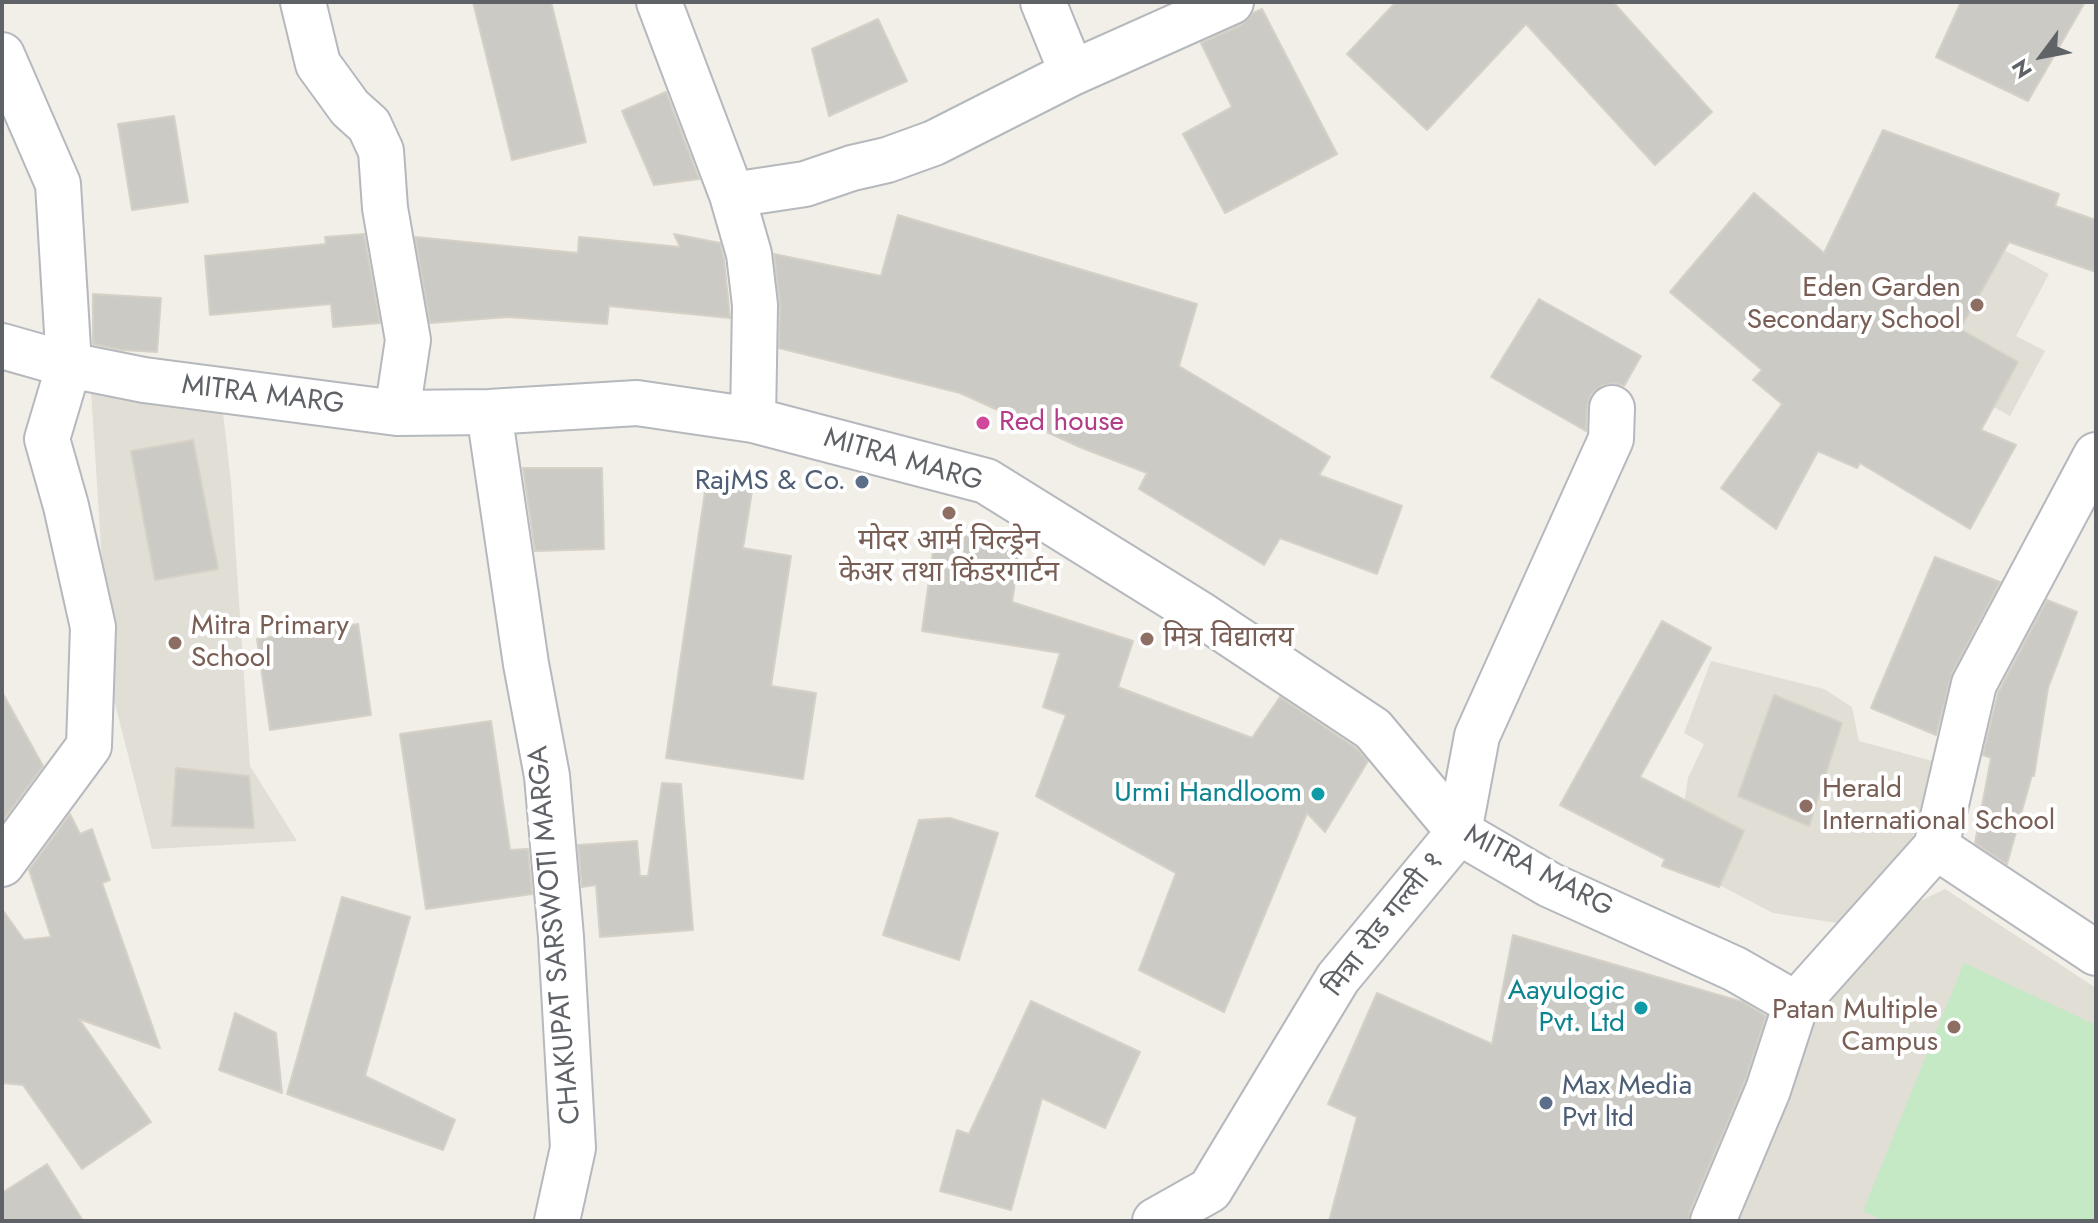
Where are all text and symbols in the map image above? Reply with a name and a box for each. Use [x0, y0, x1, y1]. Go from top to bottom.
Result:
north arrow [2002, 16, 2082, 96]
text: N [2003, 53, 2040, 85]
place label: Eden Garden Secondary School [1747, 272, 1961, 338]
marker: Eden Garden Secondary School [1968, 296, 1986, 314]
street label: MITRA MARG [180, 369, 346, 423]
place label: Red house [999, 406, 1124, 440]
marker: Red house [974, 414, 992, 432]
street label: MITRA MARG [820, 422, 986, 500]
place label: RajMS & Co. [695, 465, 846, 499]
marker: RajMS & Co. [853, 473, 871, 491]
marker: मोदर आर्म चिल्ड्रेन केअर तथा किंडरगार्टन [940, 504, 958, 522]
place label: मोदर आर्म चिल्ड्रेन केअर तथा किंडरगार्टन [839, 525, 1059, 591]
place label: Mitra Primary School [191, 610, 349, 676]
place label: मित्र विद्यालय [1163, 622, 1294, 656]
marker: मित्र विद्यालय [1138, 630, 1156, 648]
marker: Mitra Primary School [166, 634, 184, 652]
street label: CHAKUPAT SARSWOTI MARGA [523, 744, 589, 1126]
place label: Herald International School [1822, 773, 2055, 839]
place label: Urmi Handloom [1114, 777, 1302, 811]
marker: Urmi Handloom [1309, 785, 1327, 803]
marker: Herald International School [1797, 797, 1815, 815]
street label: MITRA MARG [1458, 819, 1618, 925]
street label: मित्रा रोड गल्ली १ [1318, 846, 1452, 1004]
place label: Aayulogic Pvt. Ltd [1508, 975, 1625, 1041]
place label: Patan Multiple Campus [1772, 994, 1938, 1060]
marker: Aayulogic Pvt. Ltd [1632, 999, 1650, 1017]
marker: Patan Multiple Campus [1945, 1018, 1963, 1036]
place label: Max Media Pvt ltd [1562, 1070, 1692, 1136]
marker: Max Media Pvt ltd [1537, 1094, 1555, 1112]

